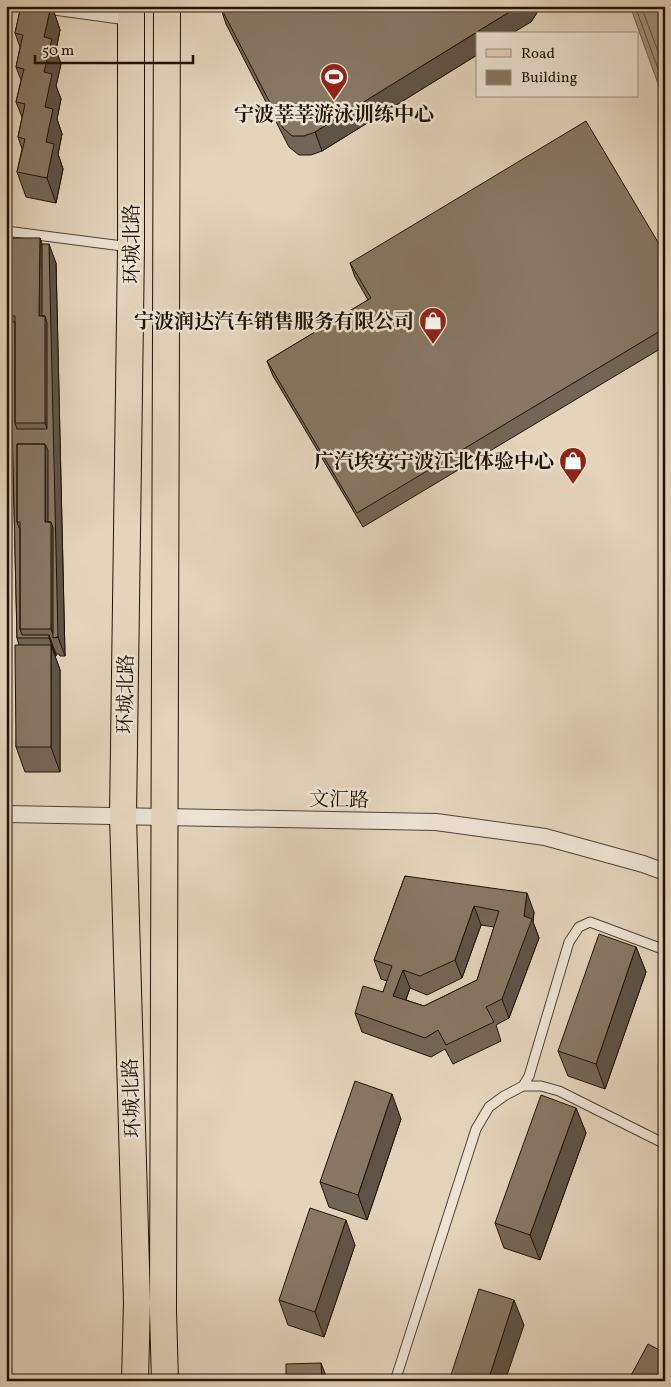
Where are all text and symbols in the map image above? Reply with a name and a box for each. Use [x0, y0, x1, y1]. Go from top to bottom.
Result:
scale bar [35, 32, 192, 64]
legend [476, 32, 638, 98]
text: 50 m [42, 41, 74, 62]
text: Road [521, 44, 555, 65]
sports icon: 宁波莘莘游泳训练中心 [319, 62, 349, 101]
text: Building [521, 68, 578, 89]
place label: 宁波莘莘游泳训练中心 [234, 102, 434, 130]
street label: 环城北路 [119, 204, 147, 284]
shop icon: 宁波润达汽车销售服务有限公司 [418, 306, 448, 345]
place label: 宁波润达汽车销售服务有限公司 [134, 309, 414, 337]
shop icon: 广汽埃安宁波江北体验中心 [558, 446, 588, 485]
place label: 广汽埃安宁波江北体验中心 [314, 449, 554, 477]
street label: 环城北路 [112, 654, 142, 734]
street label: 文汇路 [309, 786, 369, 816]
street label: 环城北路 [118, 1057, 148, 1138]

